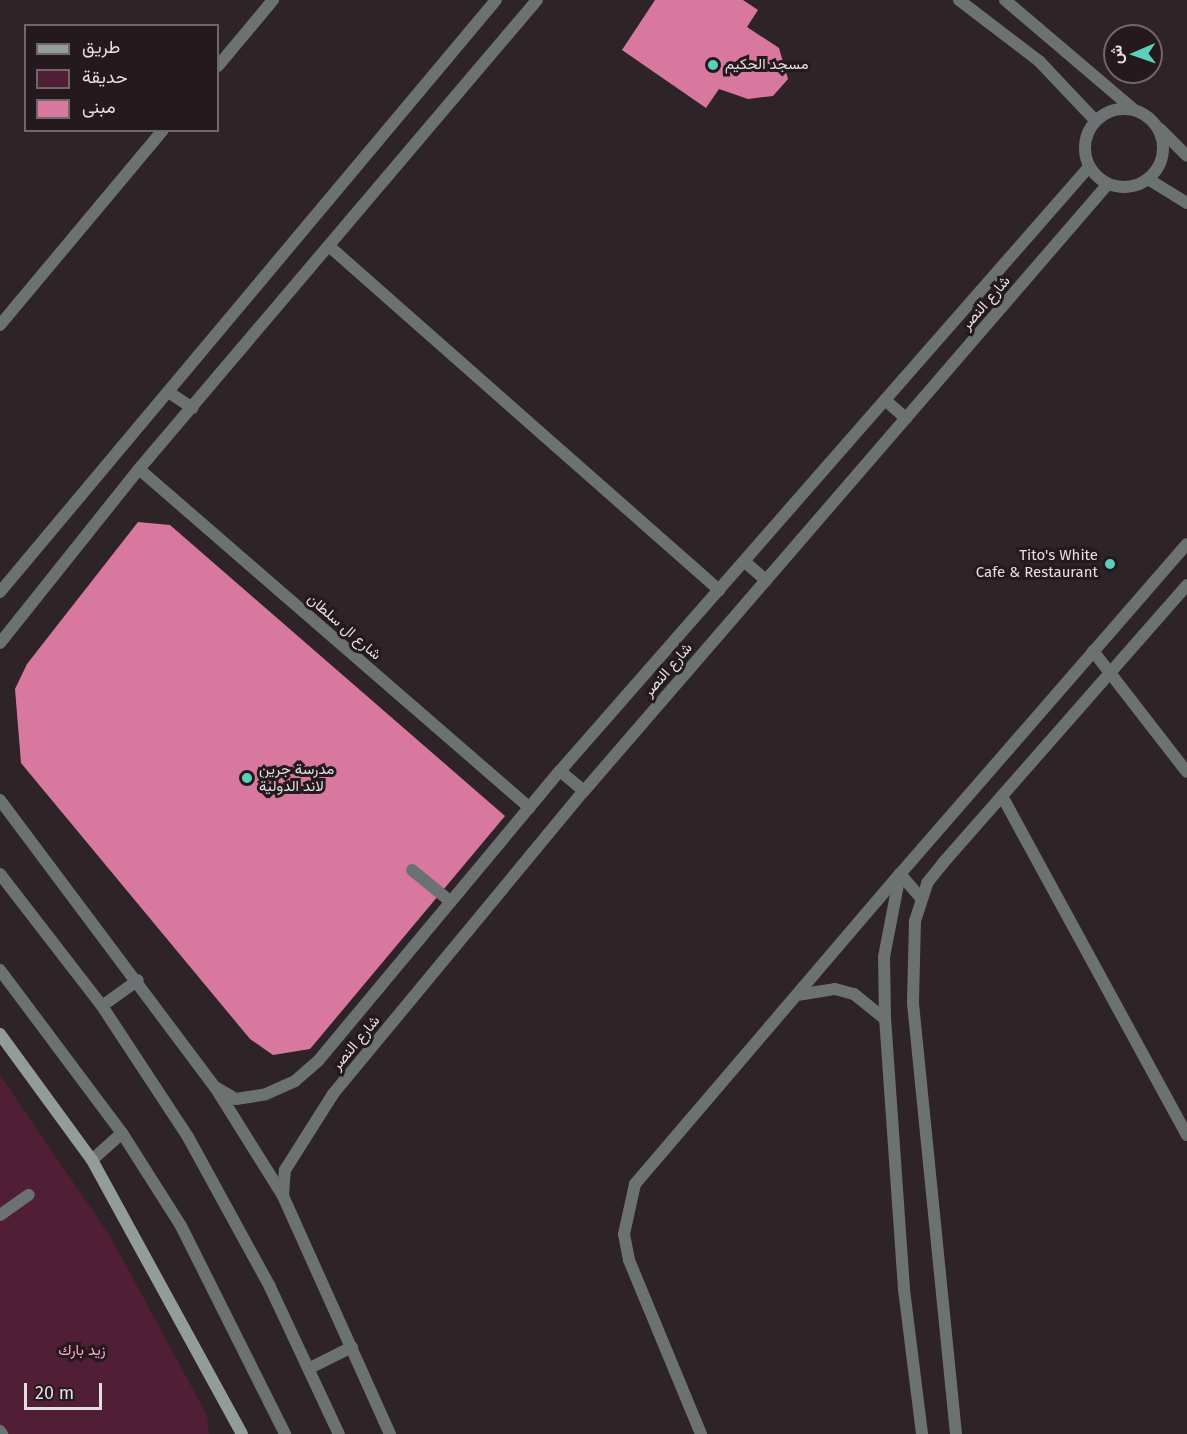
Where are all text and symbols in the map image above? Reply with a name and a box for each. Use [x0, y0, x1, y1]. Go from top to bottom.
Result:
legend [24, 24, 219, 132]
north arrow [1103, 24, 1163, 84]
text: طريق [82, 36, 120, 58]
text: ش [1107, 45, 1126, 65]
place label: مسجد الحكيم [725, 56, 808, 74]
marker: مسجد الحكيم [706, 58, 720, 72]
text: حديقة [82, 66, 128, 88]
text: مبنى [82, 96, 116, 118]
street label: شارع النصر [958, 272, 1014, 334]
place label: Tito's White Cafe & Restaurant [976, 546, 1098, 581]
marker: Tito's White Cafe & Restaurant [1103, 557, 1117, 571]
street label: شارع ال سلطان [303, 590, 385, 664]
street label: شارع النصر [640, 639, 696, 701]
place label: مدرسة جرين لاند الدولية [259, 760, 334, 795]
marker: مدرسة جرين لاند الدولية [240, 771, 254, 785]
street label: شارع النصر [328, 1012, 384, 1074]
park label: زيد بارك [58, 1342, 106, 1360]
scale bar [27, 1371, 105, 1409]
text: 20 m [35, 1382, 74, 1404]

